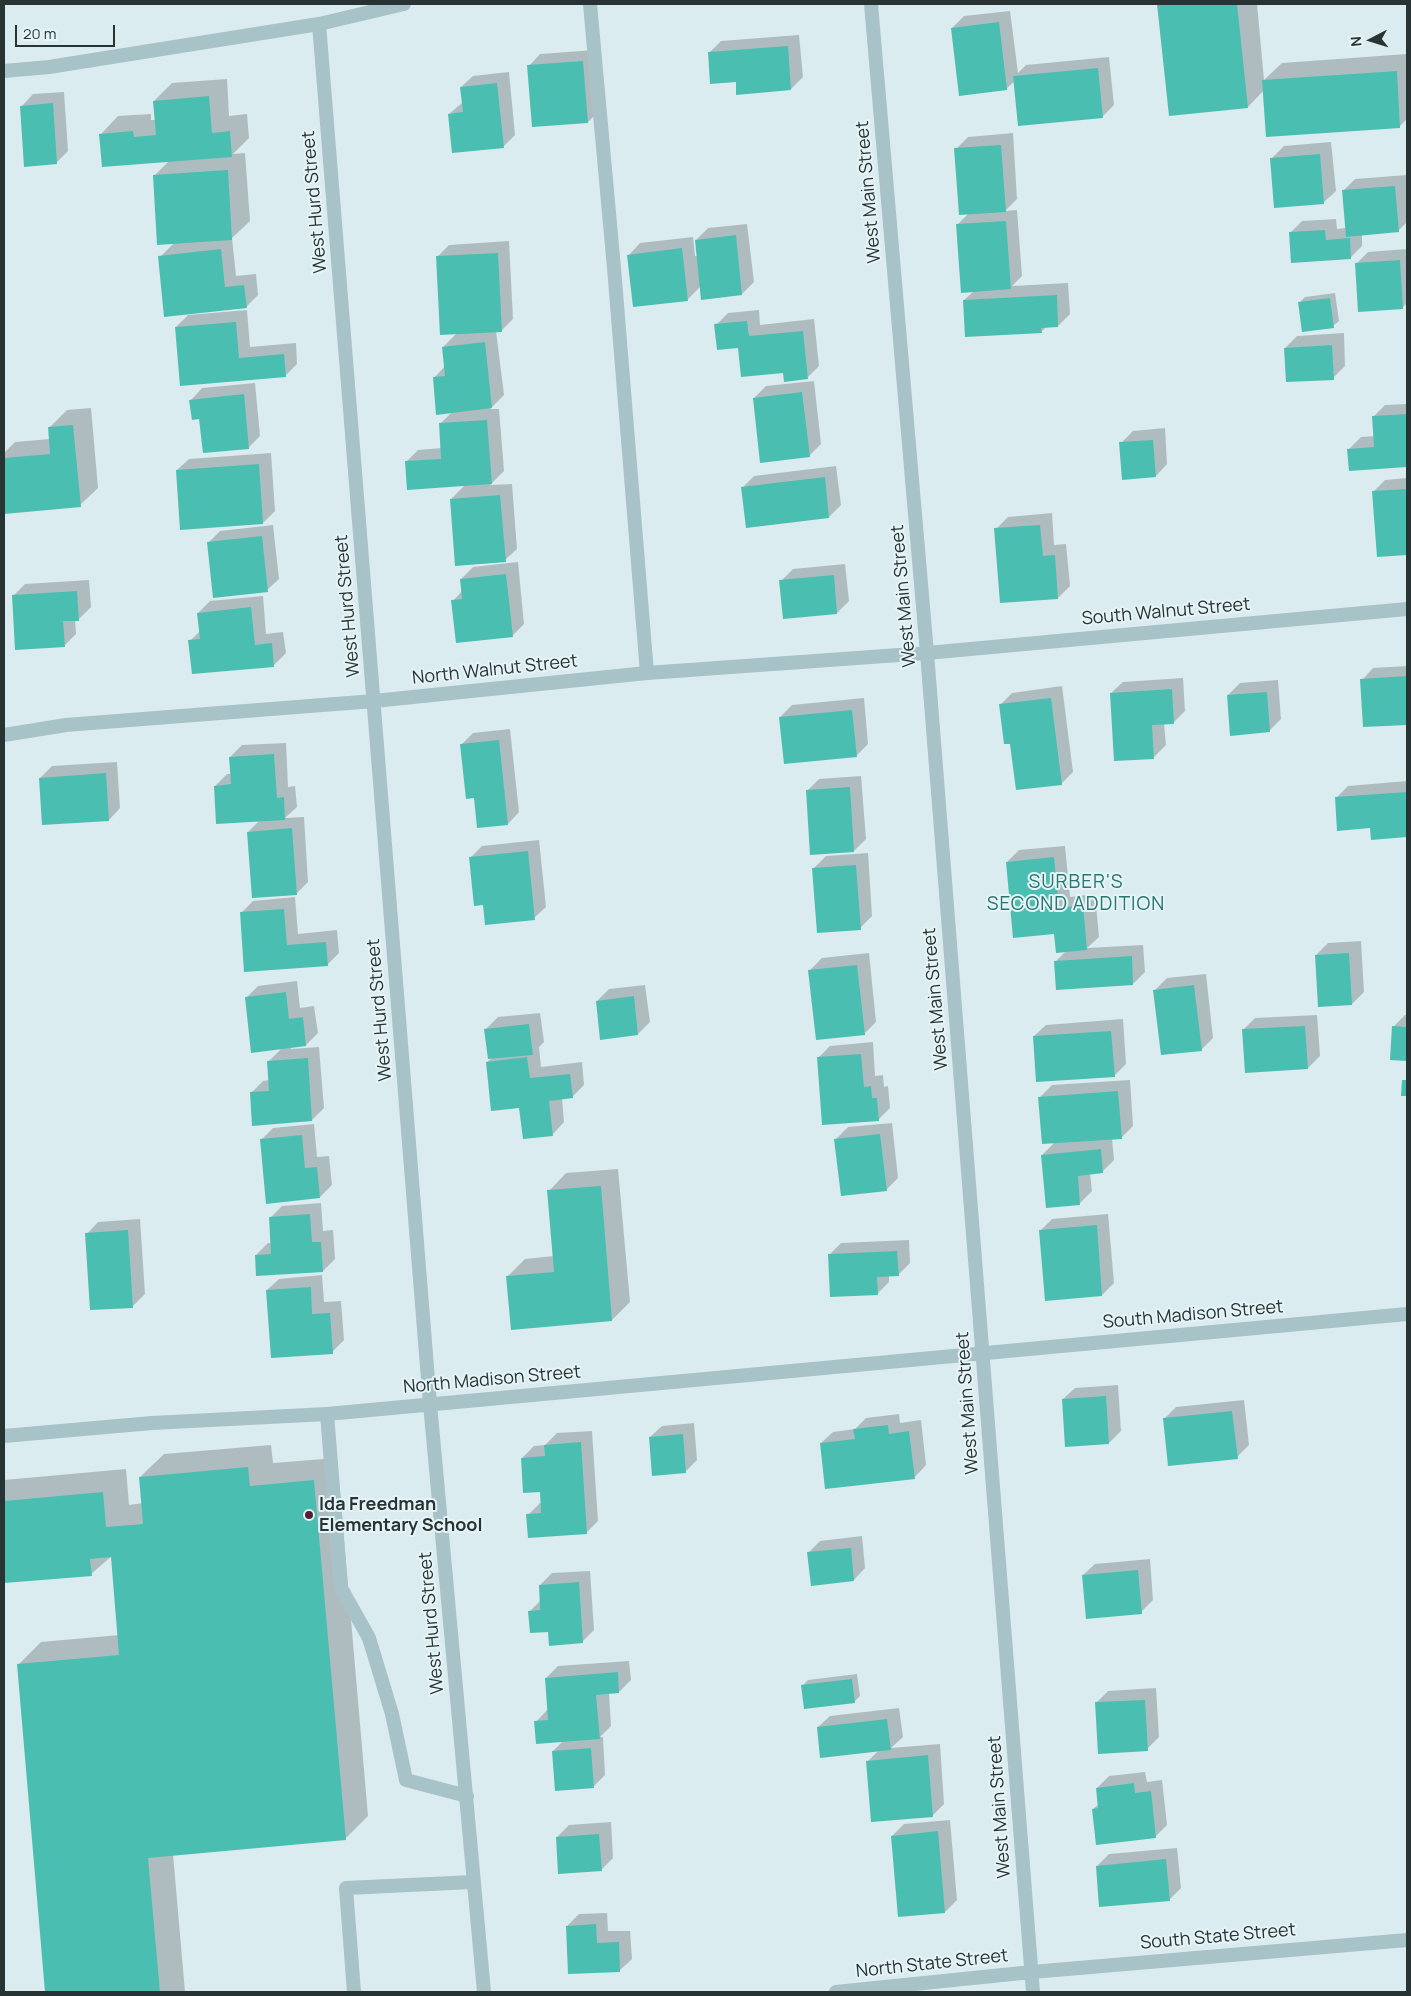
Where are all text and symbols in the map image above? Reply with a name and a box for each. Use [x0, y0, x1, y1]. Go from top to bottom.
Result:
scale bar [18, 15, 118, 47]
north arrow [1346, 15, 1396, 65]
text: 20 m [23, 23, 56, 44]
text: N [1346, 36, 1365, 47]
street label: West Main Street [852, 120, 886, 264]
street label: West Hurd Street [298, 130, 332, 274]
street label: West Main Street [887, 524, 921, 668]
street label: West Hurd Street [331, 534, 365, 678]
street label: South Walnut Street [1081, 594, 1251, 630]
street label: North Walnut Street [411, 651, 579, 689]
district label: SURBER'S SECOND ADDITION [985, 872, 1167, 916]
street label: West Main Street [919, 927, 953, 1071]
street label: West Hurd Street [363, 938, 397, 1082]
street label: South Madison Street [1102, 1296, 1284, 1334]
street label: West Main Street [952, 1331, 984, 1475]
street label: North Madison Street [402, 1361, 582, 1399]
place label: Ida Freedman Elementary School [319, 1494, 482, 1536]
marker: Ida Freedman Elementary School [303, 1509, 315, 1521]
street label: West Hurd Street [415, 1551, 449, 1695]
street label: West Main Street [984, 1735, 1016, 1879]
street label: South State Street [1139, 1919, 1297, 1955]
street label: North State Street [855, 1945, 1009, 1983]

